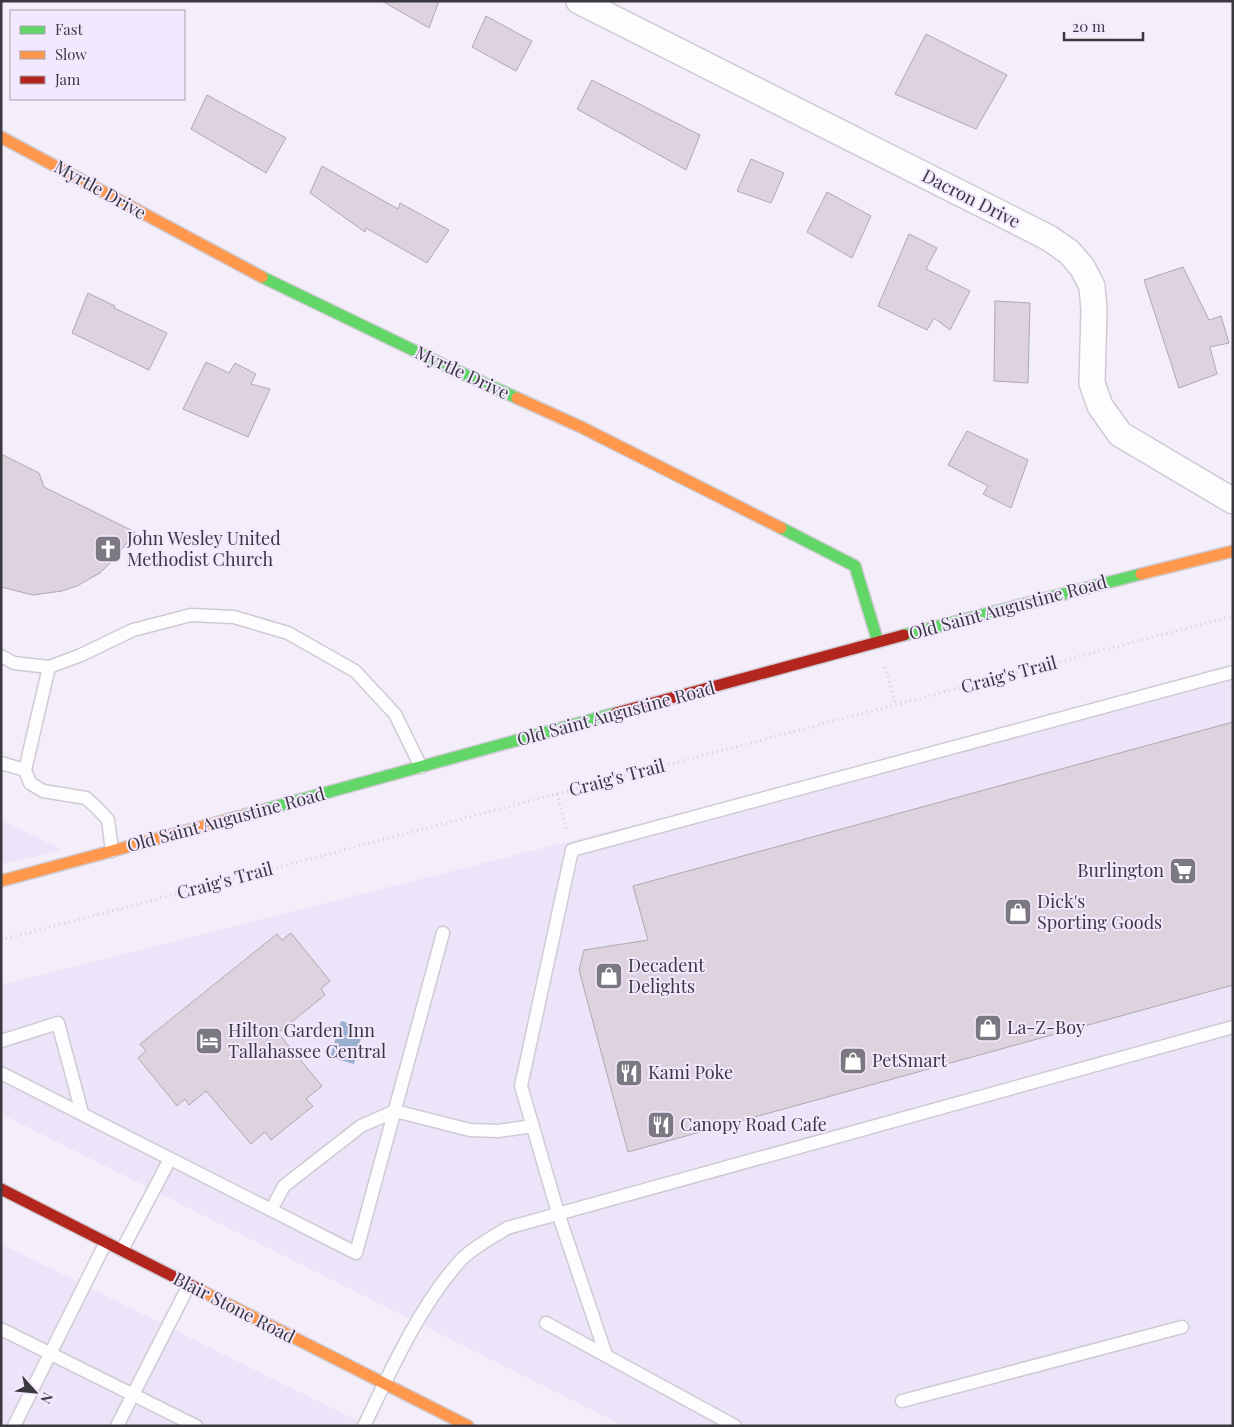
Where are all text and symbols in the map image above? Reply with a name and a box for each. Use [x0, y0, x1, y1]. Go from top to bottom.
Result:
legend [10, 10, 185, 100]
scale bar [1064, 10, 1143, 42]
text: 20 m [1072, 16, 1106, 36]
text: Fast [55, 19, 84, 39]
text: Slow [55, 44, 87, 64]
text: Jam [54, 69, 81, 89]
street label: Myrtle Drive [50, 154, 151, 224]
street label: Dacron Drive [918, 163, 1025, 233]
street label: Myrtle Drive [411, 340, 513, 404]
place label: John Wesley United Methodist Church [126, 526, 281, 571]
church icon: John Wesley United Methodist Church [93, 534, 123, 564]
street label: Old Saint Augustine Road [906, 569, 1110, 645]
street label: Craig's Trail [958, 650, 1059, 698]
street label: Old Saint Augustine Road [514, 675, 718, 751]
street label: Craig's Trail [566, 753, 667, 801]
street label: Old Saint Augustine Road [124, 781, 328, 857]
street label: Craig's Trail [174, 856, 275, 904]
supermarket icon: Burlington [1168, 856, 1198, 886]
place label: Burlington [1077, 858, 1164, 882]
place label: Dick's Sporting Goods [1037, 889, 1162, 934]
shop icon: Dick's Sporting Goods [1003, 897, 1033, 927]
place label: Decadent Delights [628, 953, 705, 998]
shop icon: Decadent Delights [594, 961, 624, 991]
shop icon: La-Z-Boy [973, 1013, 1003, 1043]
place label: La-Z-Boy [1007, 1015, 1085, 1039]
place label: Hilton Garden Inn Tallahassee Central [228, 1018, 386, 1063]
hotel icon: Hilton Garden Inn Tallahassee Central [194, 1026, 224, 1056]
shop icon: PetSmart [838, 1046, 868, 1076]
place label: PetSmart [872, 1048, 947, 1072]
restaurant icon: Kami Poke [614, 1058, 644, 1088]
place label: Kami Poke [648, 1060, 733, 1084]
restaurant icon: Canopy Road Cafe [646, 1110, 676, 1140]
place label: Canopy Road Cafe [680, 1112, 827, 1136]
street label: Blair Stone Road [169, 1266, 300, 1348]
north arrow [10, 1367, 60, 1417]
text: N [36, 1389, 58, 1407]

